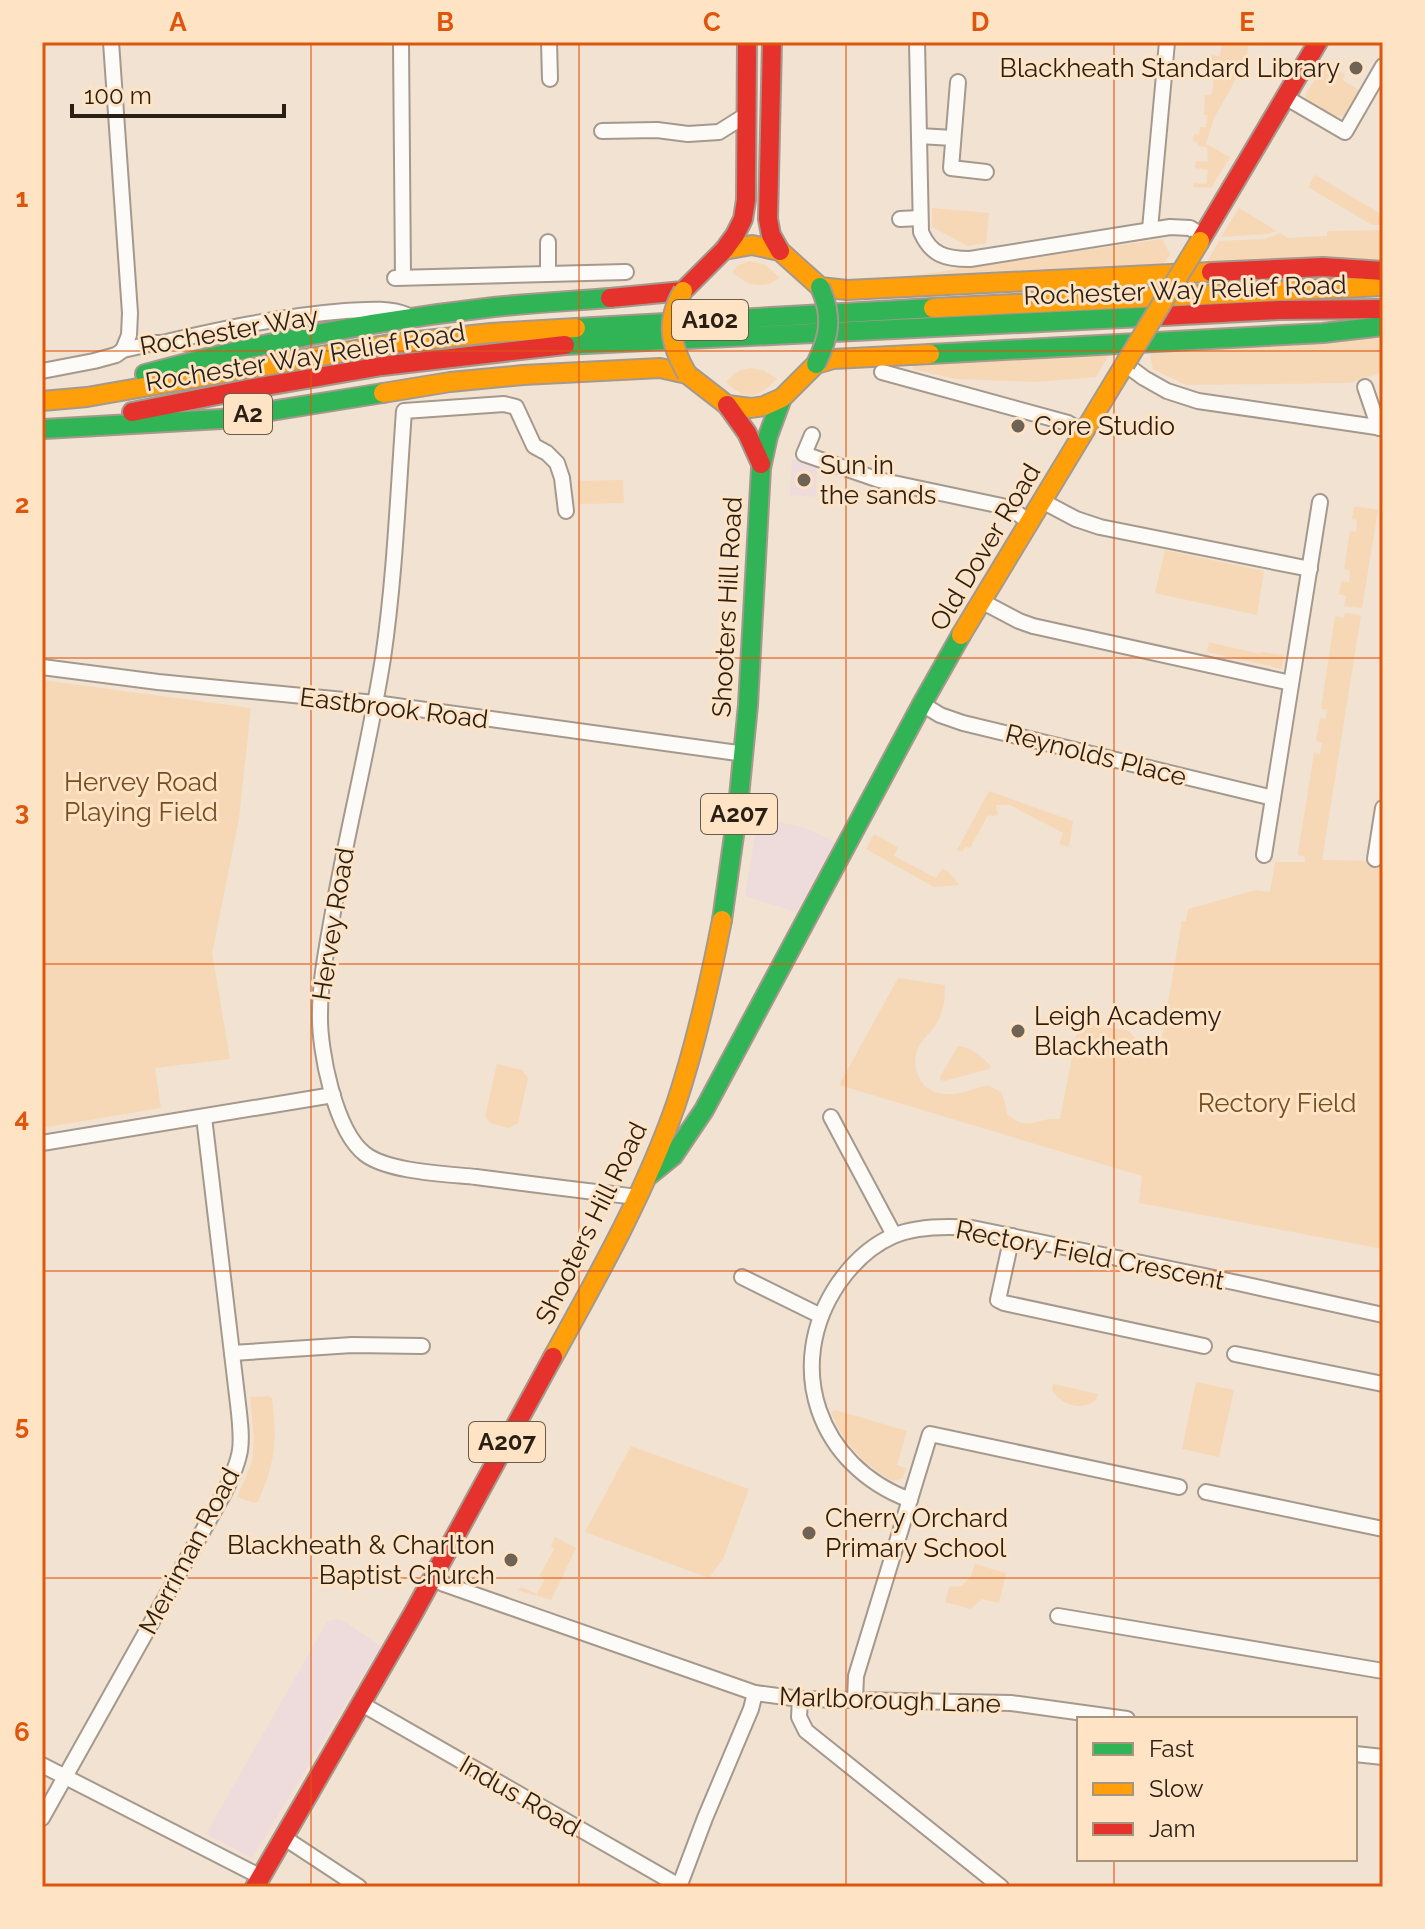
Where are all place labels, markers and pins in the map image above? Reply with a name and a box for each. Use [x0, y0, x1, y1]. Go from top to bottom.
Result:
place label: Blackheath Standard Library [1000, 53, 1340, 83]
marker: Blackheath Standard Library [1347, 59, 1365, 77]
place label: Core Studio [1034, 411, 1175, 441]
marker: Core Studio [1009, 417, 1027, 435]
place label: Sun in the sands [820, 450, 936, 510]
marker: Sun in the sands [795, 471, 813, 489]
place label: Leigh Academy Blackheath [1034, 1001, 1222, 1061]
marker: Leigh Academy Blackheath [1009, 1022, 1027, 1040]
place label: Cherry Orchard Primary School [825, 1503, 1008, 1563]
marker: Cherry Orchard Primary School [800, 1524, 818, 1542]
place label: Blackheath & Charlton Baptist Church [227, 1530, 495, 1590]
marker: Blackheath & Charlton Baptist Church [502, 1551, 520, 1569]

